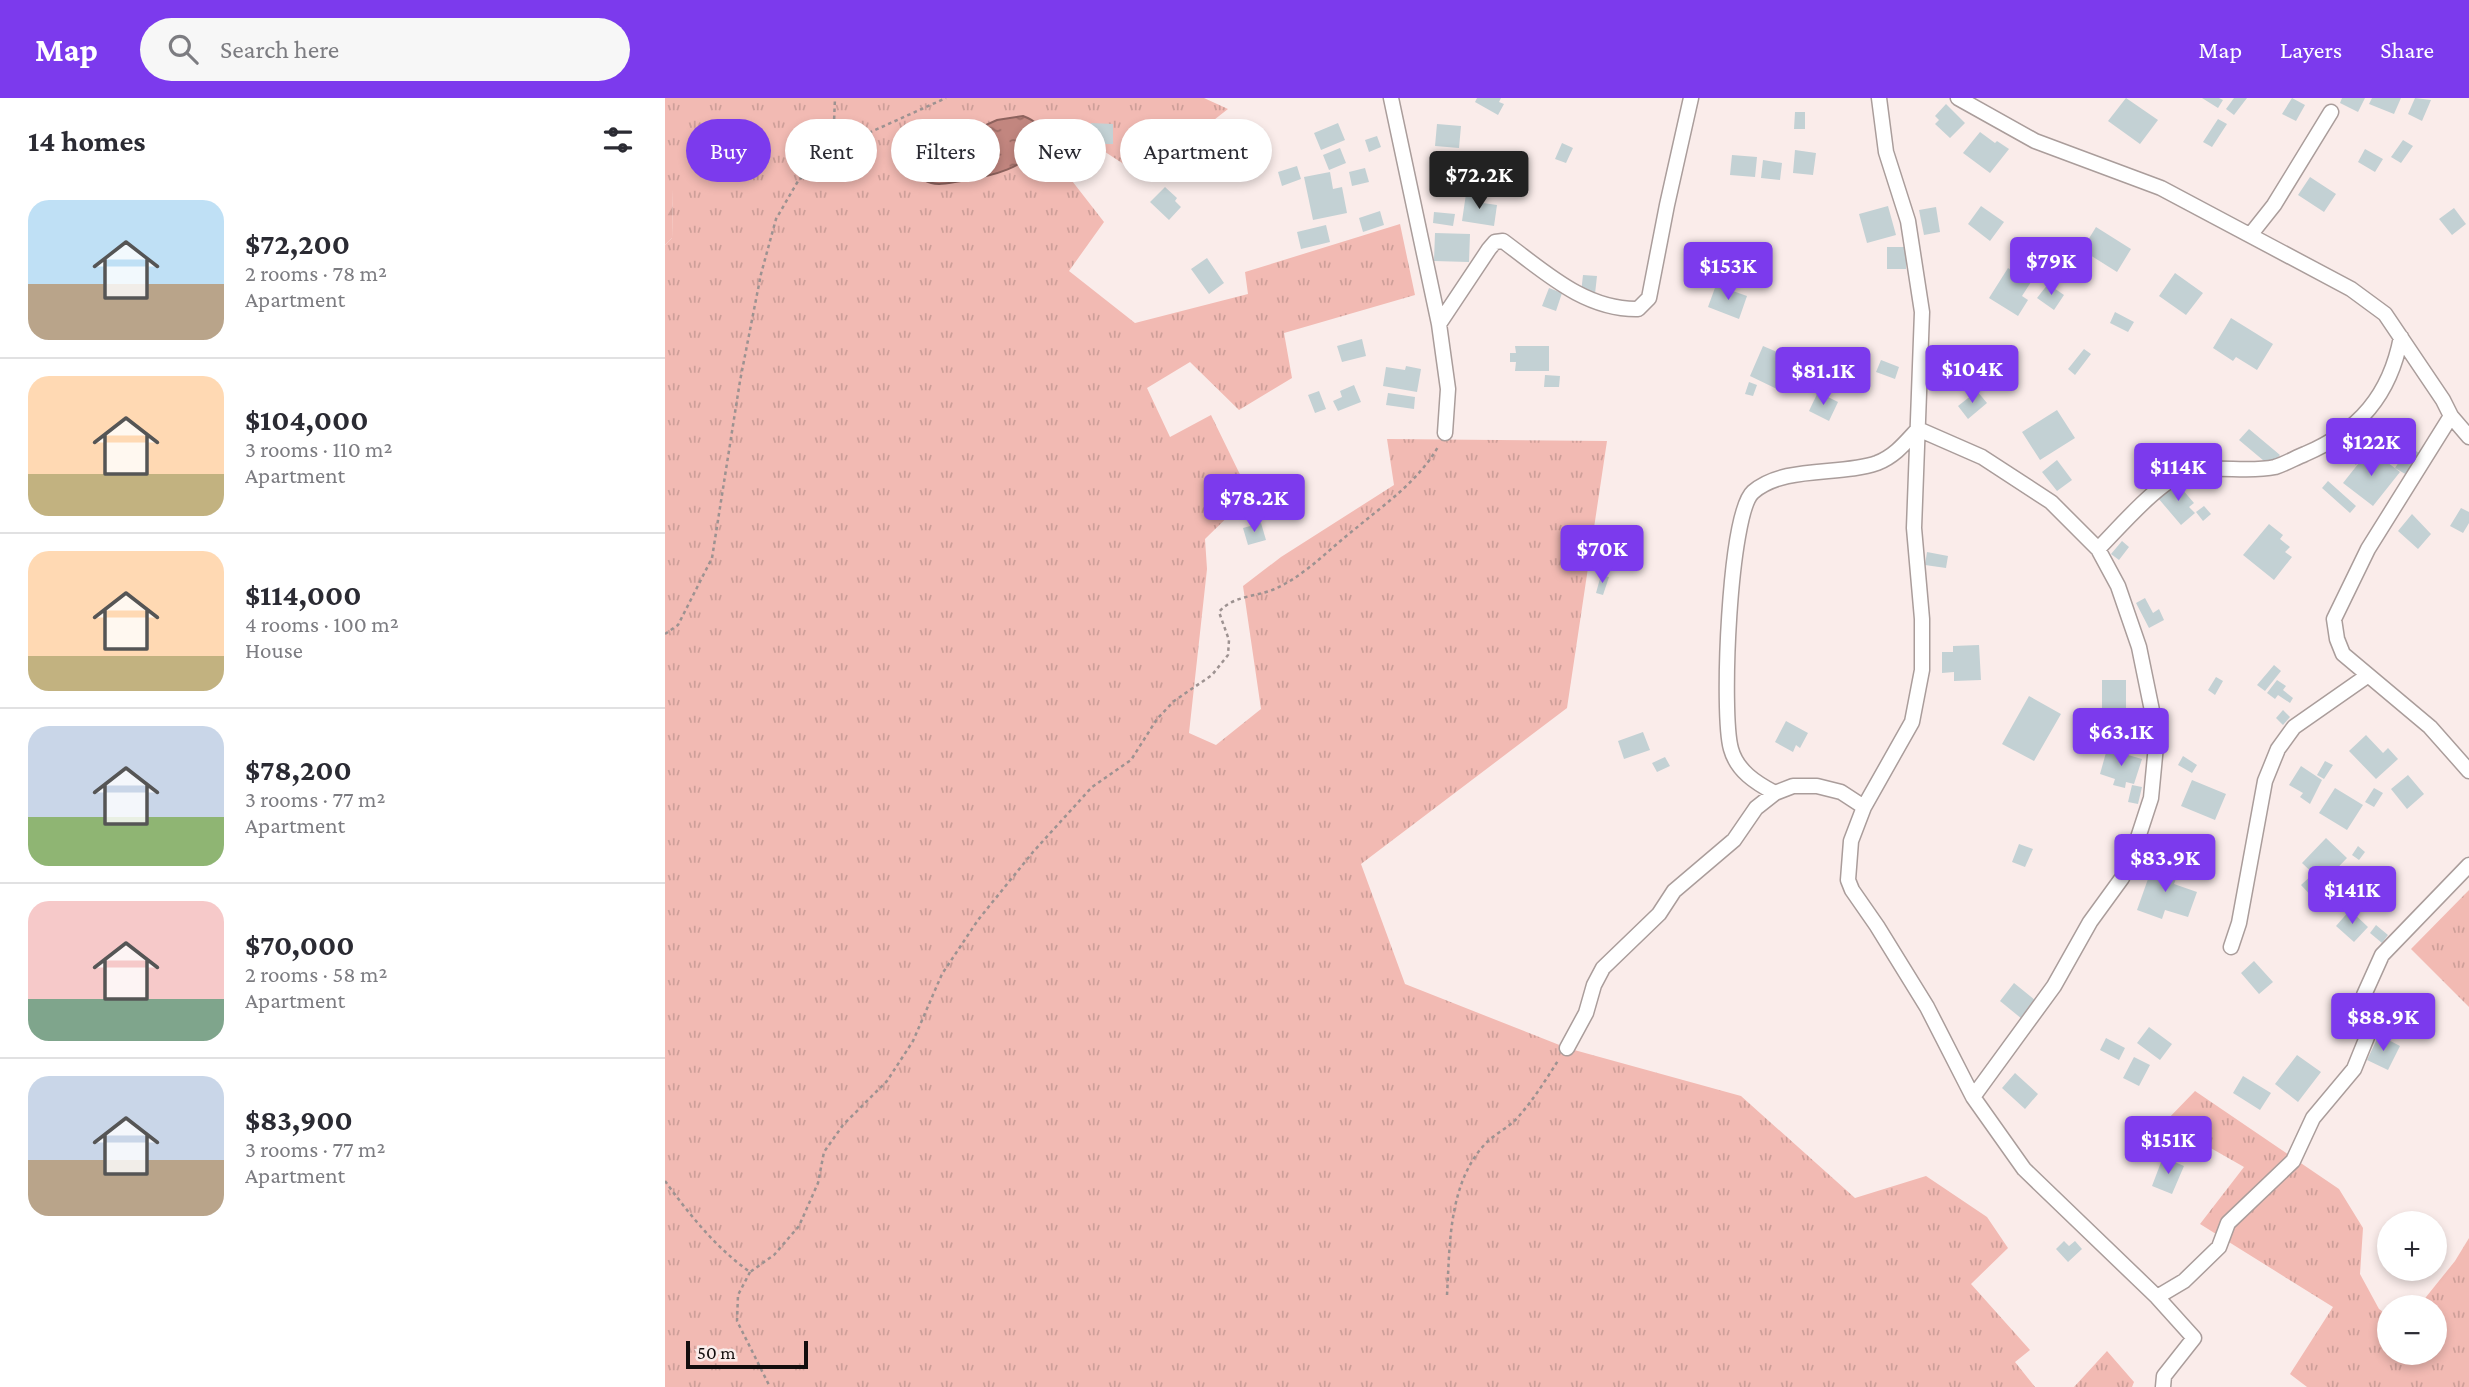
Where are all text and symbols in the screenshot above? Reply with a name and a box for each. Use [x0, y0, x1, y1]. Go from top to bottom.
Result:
search box [140, 18, 630, 81]
icon: search [164, 30, 202, 68]
text: Map [35, 31, 98, 68]
text: Search here [220, 35, 339, 64]
text: Map [2198, 36, 2242, 63]
text: Layers [2280, 36, 2342, 63]
text: Share [2380, 36, 2434, 63]
chip: Buy [686, 119, 771, 182]
chip: Rent [785, 119, 877, 182]
chip: Filters [891, 119, 1000, 182]
chip: New [1014, 119, 1106, 182]
chip: Apartment [1120, 119, 1272, 182]
icon: filters [599, 121, 637, 159]
text: 14 homes [28, 124, 146, 157]
pin: $72.2K [1422, 152, 1536, 211]
text: $72.2K [1445, 161, 1513, 187]
text: $72,200 [245, 227, 350, 260]
icon: home [84, 228, 168, 312]
pin: $79K [2010, 238, 2092, 297]
pin: $153K [1679, 242, 1777, 302]
text: $79K [2026, 247, 2076, 273]
text: $153K [1700, 252, 1756, 278]
text: 2 rooms · 78 m² [245, 260, 387, 286]
text: Apartment [245, 286, 345, 312]
pin: $104K [1923, 345, 2021, 405]
pin: $81.1K [1766, 348, 1880, 407]
text: $104K [1941, 355, 2003, 381]
text: $81.1K [1791, 357, 1855, 383]
text: $104,000 [245, 403, 368, 436]
icon: home [84, 404, 168, 488]
pin: $122K [2322, 418, 2420, 478]
text: $122K [2342, 428, 2400, 454]
text: 3 rooms · 110 m² [245, 436, 392, 462]
pin: $114K [2129, 444, 2227, 503]
text: $114K [2150, 453, 2206, 479]
text: Apartment [245, 462, 345, 488]
pin: $78.2K [1197, 474, 1311, 534]
text: $78.2K [1220, 484, 1288, 510]
pin: $70K [1561, 526, 1643, 585]
text: $70K [1577, 535, 1627, 561]
text: $114,000 [245, 578, 361, 611]
icon: home [84, 579, 168, 663]
text: 4 rooms · 100 m² [245, 611, 399, 637]
text: House [245, 637, 303, 663]
pin: $63.1K [2064, 708, 2178, 768]
text: $63.1K [2089, 718, 2153, 744]
text: $78,200 [245, 753, 352, 786]
icon: home [84, 754, 168, 838]
text: 3 rooms · 77 m² [245, 786, 385, 812]
text: Apartment [245, 812, 345, 838]
pin: $83.9K [2108, 834, 2222, 894]
text: $83.9K [2130, 844, 2200, 870]
pin: $141K [2303, 866, 2401, 926]
text: $141K [2324, 876, 2380, 902]
text: $70,000 [245, 928, 354, 961]
icon: home [84, 929, 168, 1013]
text: 2 rooms · 58 m² [245, 961, 387, 987]
text: Apartment [245, 987, 345, 1013]
pin: $88.9K [2326, 993, 2440, 1053]
text: $88.9K [2347, 1003, 2419, 1029]
text: $83,900 [245, 1103, 353, 1136]
icon: home [84, 1104, 168, 1188]
pin: $151K [2119, 1116, 2217, 1176]
text: $151K [2141, 1126, 2195, 1152]
text: 3 rooms · 77 m² [245, 1136, 385, 1162]
text: Apartment [245, 1162, 345, 1188]
map controls [2377, 1211, 2447, 1365]
button: + [2377, 1211, 2447, 1281]
button: − [2377, 1295, 2447, 1365]
scale bar [686, 1338, 809, 1370]
text: 50 m [697, 1342, 736, 1363]

